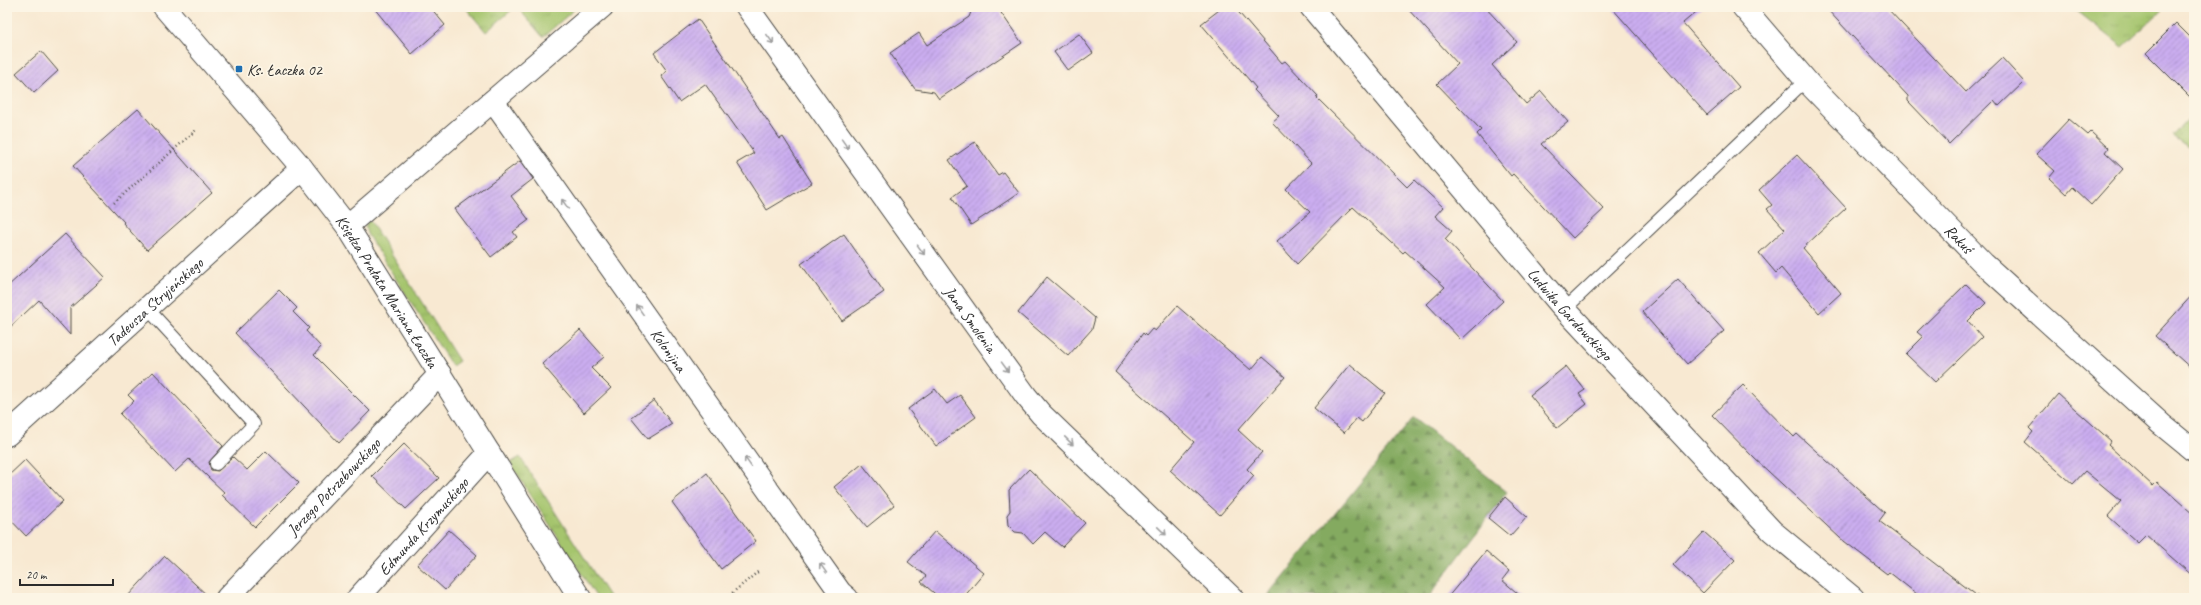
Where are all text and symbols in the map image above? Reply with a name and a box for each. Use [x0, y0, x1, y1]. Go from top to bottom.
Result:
one-way arrow [766, 33, 774, 44]
place label: Ks. Łaczka 02 [247, 60, 324, 80]
marker: Ks. Łaczka 02 [234, 64, 244, 74]
one-way arrow [841, 139, 849, 150]
one-way arrow [561, 198, 569, 209]
street label: Księdza Prałata Mariana Łaczka [331, 211, 443, 373]
street label: Rakuś [1940, 221, 1979, 260]
one-way arrow [917, 245, 925, 256]
street label: Tadeusza Stryjeńskiego [103, 253, 208, 351]
street label: Ludwika Gardowskiego [1523, 264, 1618, 367]
street label: Jana Smolenia [939, 282, 1001, 358]
one-way arrow [636, 305, 644, 316]
street label: Kolonijna [646, 325, 691, 377]
one-way arrow [1000, 362, 1009, 373]
street label: Jerzego Potrzebowskiego [282, 433, 386, 541]
one-way arrow [1064, 436, 1074, 446]
one-way arrow [744, 456, 752, 467]
street label: Edmunda Krzymuskiego [374, 473, 474, 580]
one-way arrow [1157, 526, 1167, 536]
scale bar [20, 561, 113, 587]
one-way arrow [819, 562, 827, 573]
text: 20 m [26, 567, 48, 583]

